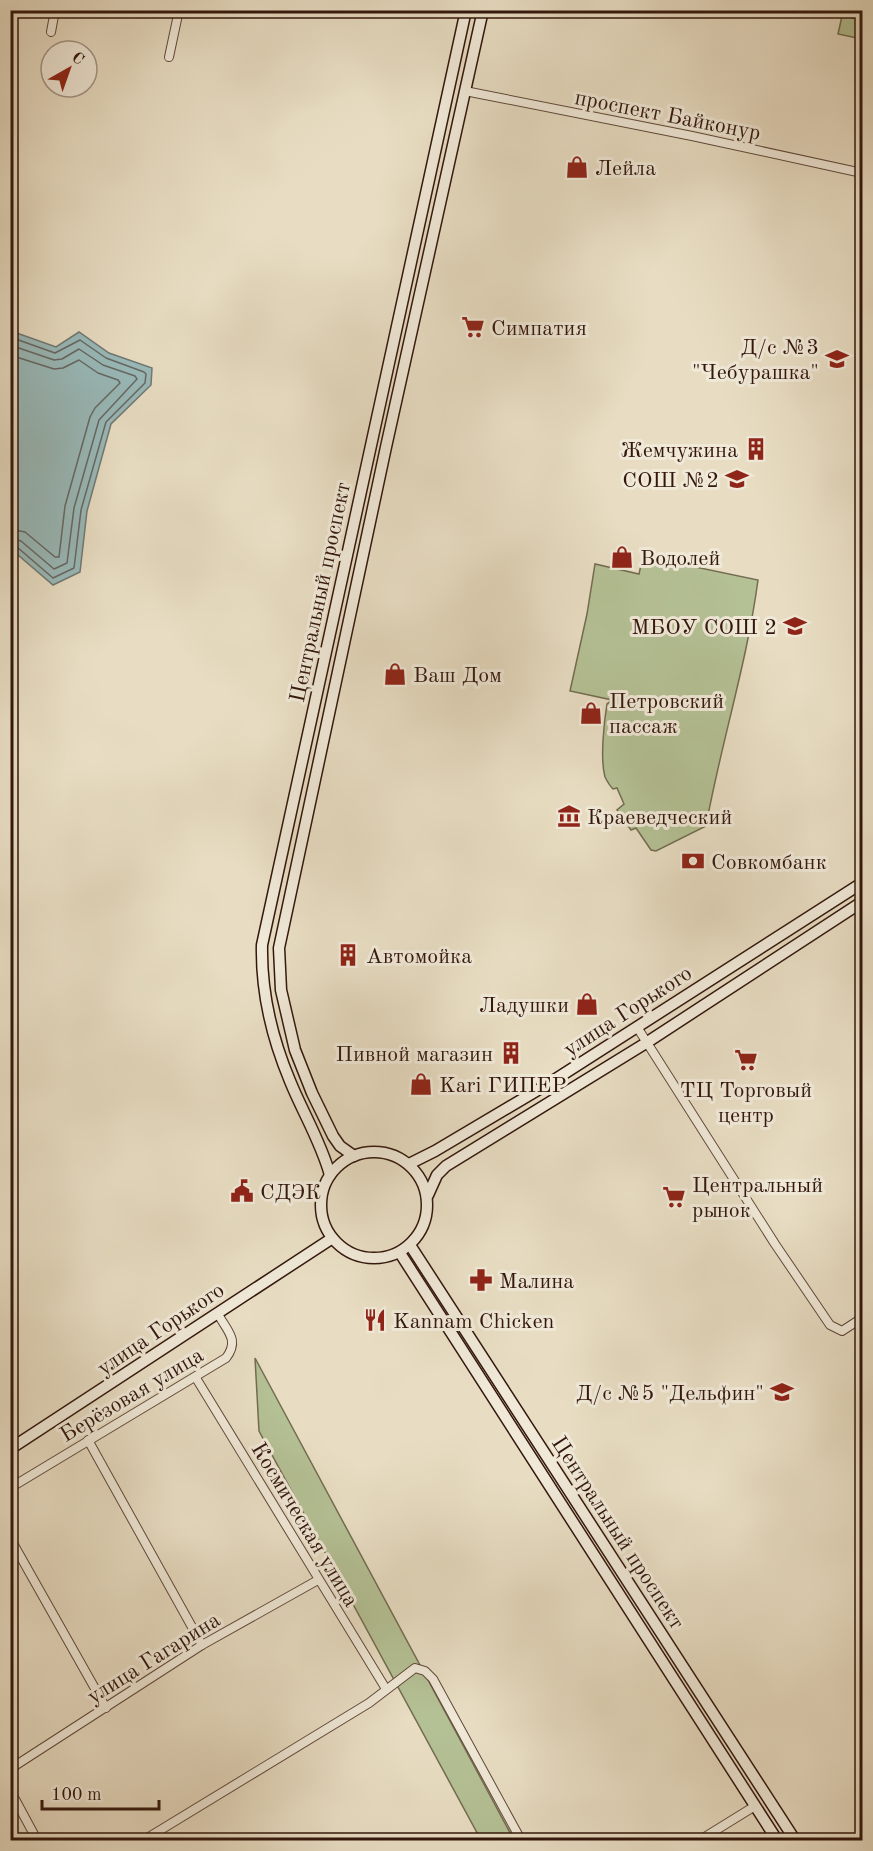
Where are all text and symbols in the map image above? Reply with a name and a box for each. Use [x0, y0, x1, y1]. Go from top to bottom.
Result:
north arrow [39, 39, 99, 99]
text: С [68, 50, 87, 69]
street label: проспект Байконур [573, 87, 763, 145]
shop icon: Лейла [564, 154, 590, 180]
place label: Лейла [595, 158, 656, 180]
supermarket icon: Симпатия [460, 314, 486, 340]
place label: Симпатия [491, 318, 587, 340]
place label: Д/c №3 "Чебурашка" [692, 337, 819, 384]
school or university icon: Д/c №3 "Чебурашка" [824, 346, 850, 372]
building icon: Жемчужина [743, 436, 769, 462]
place label: Жемчужина [621, 440, 738, 462]
school or university icon: СОШ №2 [724, 466, 750, 492]
place label: СОШ №2 [622, 470, 719, 492]
street label: Центральный проспект [287, 480, 355, 705]
shop icon: Водолей [609, 544, 635, 570]
place label: Водолей [640, 548, 720, 570]
school or university icon: МБОУ СОШ 2 [782, 613, 808, 639]
place label: МБОУ СОШ 2 [631, 617, 777, 639]
shop icon: Ваш Дом [382, 661, 408, 687]
place label: Ваш Дом [413, 665, 502, 687]
place label: Петровский пассаж [609, 691, 724, 738]
shop icon: Петровский пассаж [578, 700, 604, 726]
museum icon: Краеведческий [556, 803, 582, 829]
place label: Краеведческий [587, 807, 732, 829]
bank icon: Совкомбанк [680, 848, 706, 874]
place label: Совкомбанк [711, 852, 827, 874]
building icon: Автомойка [335, 942, 361, 968]
place label: Автомойка [366, 946, 472, 968]
street label: улица Горького [560, 962, 696, 1061]
shop icon: Ладушки [574, 991, 600, 1017]
place label: Ладушки [479, 995, 569, 1017]
building icon: Пивной магазин [498, 1040, 524, 1066]
place label: Пивной магазин [336, 1044, 493, 1066]
supermarket icon: ТЦ Торговый центр [733, 1047, 759, 1073]
shop icon: Kari ГИПЕР [408, 1071, 434, 1097]
place label: Kari ГИПЕР [439, 1075, 566, 1097]
place label: ТЦ Торговый центр [680, 1080, 812, 1127]
place label: Центральный рынок [692, 1175, 823, 1222]
public building icon: СДЭК [229, 1178, 255, 1204]
place label: СДЭК [260, 1182, 321, 1204]
supermarket icon: Центральный рынок [661, 1184, 687, 1210]
pharmacy icon: Малина [468, 1267, 494, 1293]
place label: Малина [499, 1271, 574, 1293]
street label: улица Горького [94, 1279, 229, 1380]
restaurant icon: Kannam Chicken [362, 1307, 388, 1333]
place label: Kannam Chicken [393, 1311, 555, 1333]
street label: Берёзовая улица [57, 1344, 208, 1447]
school or university icon: Д/c №5 "Дельфин" [769, 1379, 795, 1405]
place label: Д/c №5 "Дельфин" [576, 1383, 764, 1405]
street label: Центральный проспект [547, 1433, 688, 1633]
street label: Космическая улица [247, 1439, 362, 1611]
street label: улица Гагарина [84, 1609, 225, 1708]
scale bar [42, 1773, 159, 1811]
text: 100 m [51, 1786, 102, 1804]

